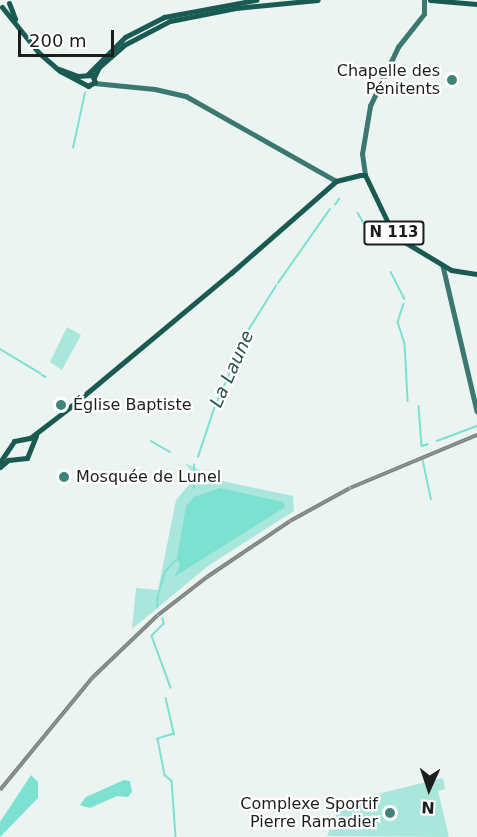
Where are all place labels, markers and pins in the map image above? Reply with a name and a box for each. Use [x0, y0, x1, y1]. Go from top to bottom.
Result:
place label: Chapelle des Pénitents [337, 61, 440, 99]
marker: Chapelle des Pénitents [445, 73, 459, 87]
place label: Église Baptiste [73, 395, 192, 415]
marker: Église Baptiste [54, 398, 68, 412]
place label: Mosquée de Lunel [76, 467, 221, 487]
marker: Mosquée de Lunel [57, 470, 71, 484]
place label: Complexe Sportif Pierre Ramadier [240, 794, 378, 832]
marker: Complexe Sportif Pierre Ramadier [383, 806, 397, 820]

